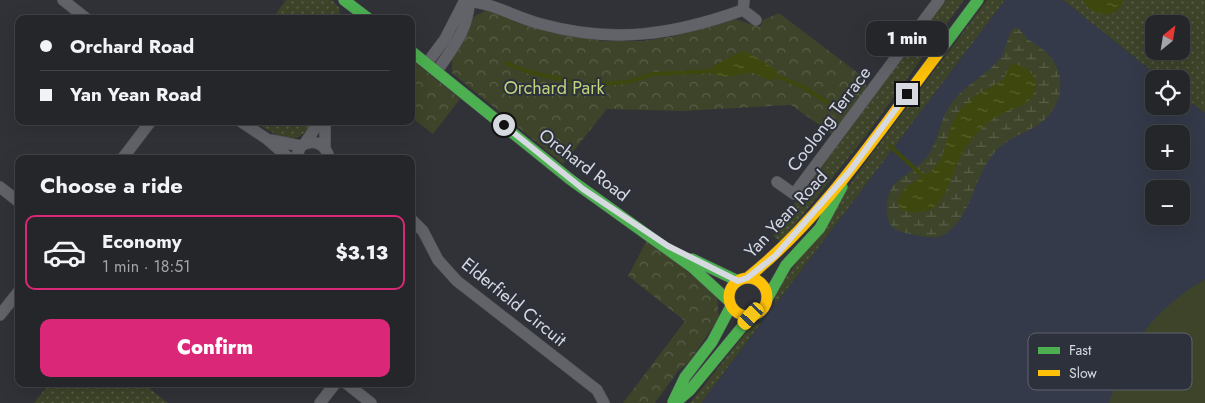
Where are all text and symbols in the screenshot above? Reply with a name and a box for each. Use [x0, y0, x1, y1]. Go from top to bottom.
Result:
north arrow [1145, 15, 1190, 60]
map controls [1145, 15, 1190, 225]
callout: 1 min [866, 22, 948, 56]
text: 1 min [887, 27, 927, 50]
text: Orchard Road [70, 33, 194, 60]
street label: Coolong Terrace [781, 61, 877, 177]
button: locate [1145, 70, 1190, 115]
park label: Orchard Park [504, 75, 604, 101]
text: Yan Yean Road [70, 81, 201, 108]
route end [896, 83, 918, 105]
route start [493, 114, 515, 136]
street label: Orchard Road [533, 122, 635, 208]
button: + [1145, 125, 1190, 170]
street label: Yan Yean Road [738, 164, 834, 264]
text: Choose a ride [40, 169, 183, 201]
button: − [1145, 180, 1190, 225]
text: Economy [102, 228, 182, 255]
icon: car [42, 230, 87, 275]
text: $3.13 [336, 239, 388, 266]
street label: Elderfield Circuit [456, 251, 573, 353]
text: 1 min · 18:51 [102, 255, 190, 278]
car [735, 300, 766, 332]
button: Confirm [40, 319, 390, 377]
legend [1028, 333, 1192, 390]
text: Fast [1069, 340, 1092, 360]
text: Slow [1069, 363, 1097, 383]

